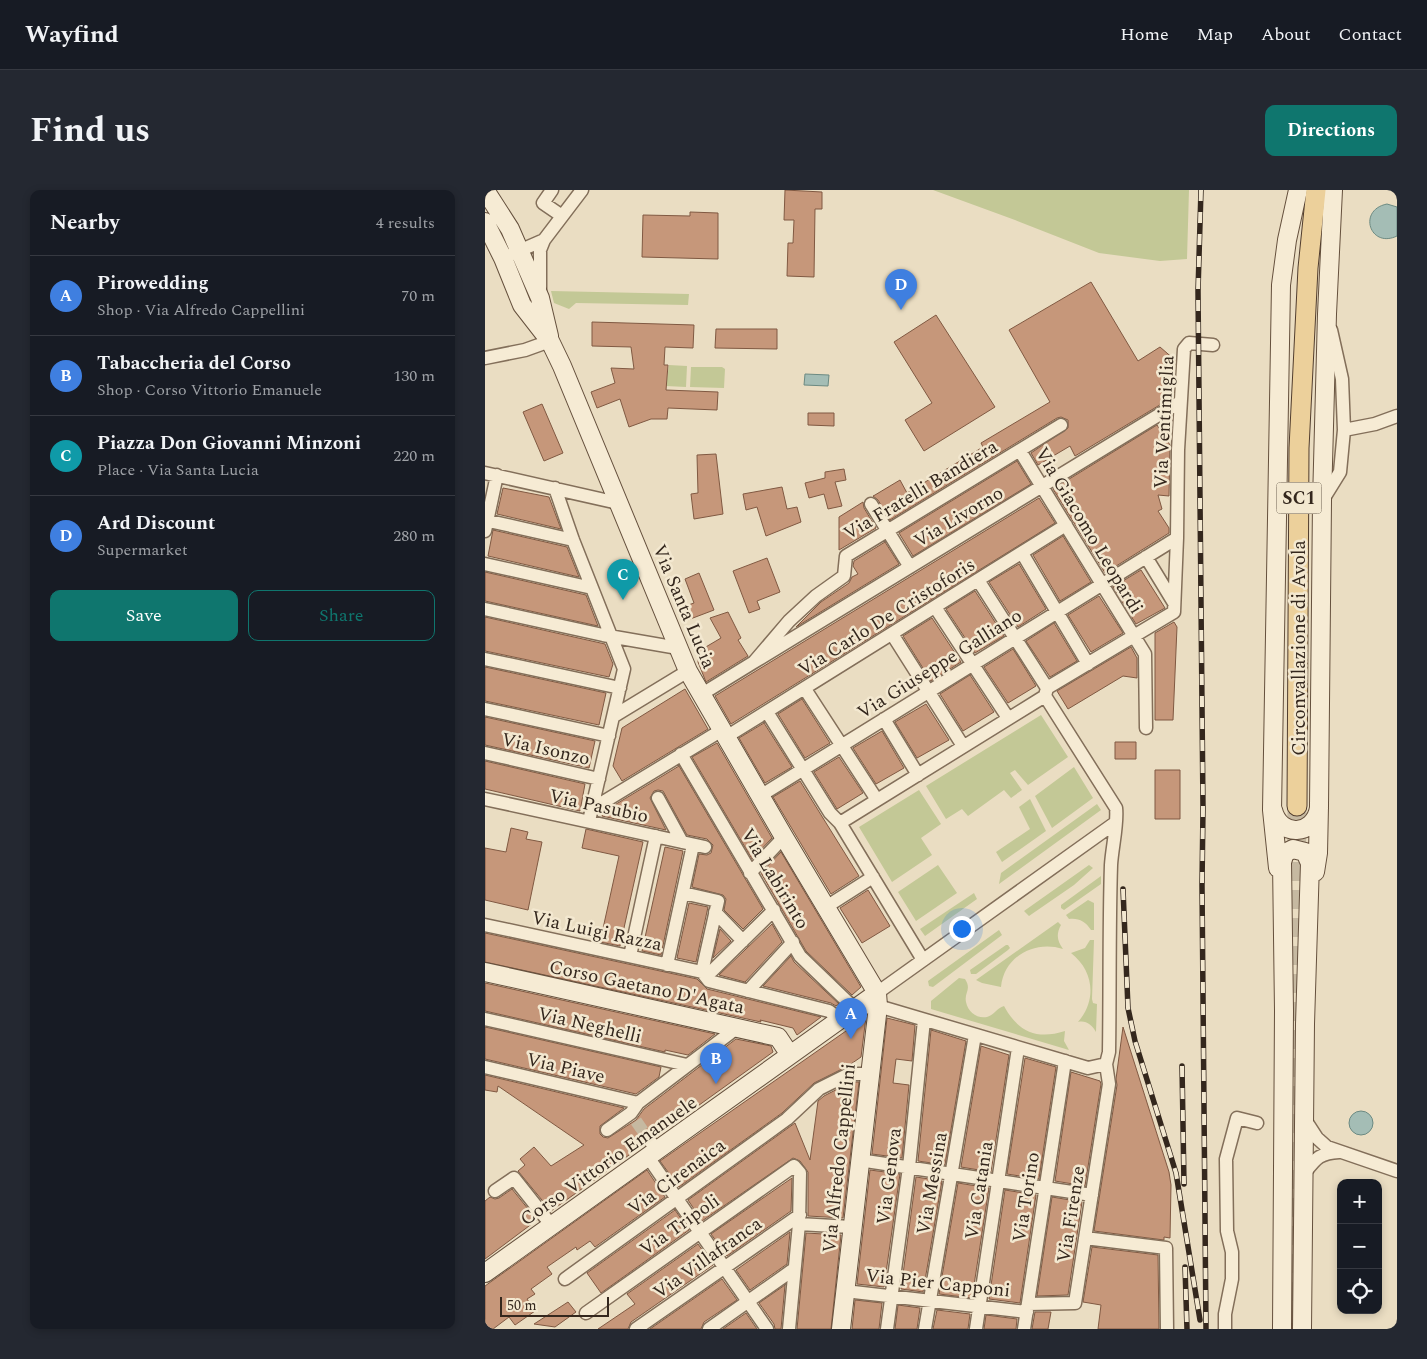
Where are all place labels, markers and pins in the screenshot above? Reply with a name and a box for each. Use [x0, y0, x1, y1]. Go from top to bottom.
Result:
pin: D [885, 269, 917, 310]
pin: C [607, 559, 639, 600]
pin: A [835, 998, 867, 1039]
pin: B [700, 1043, 732, 1084]

